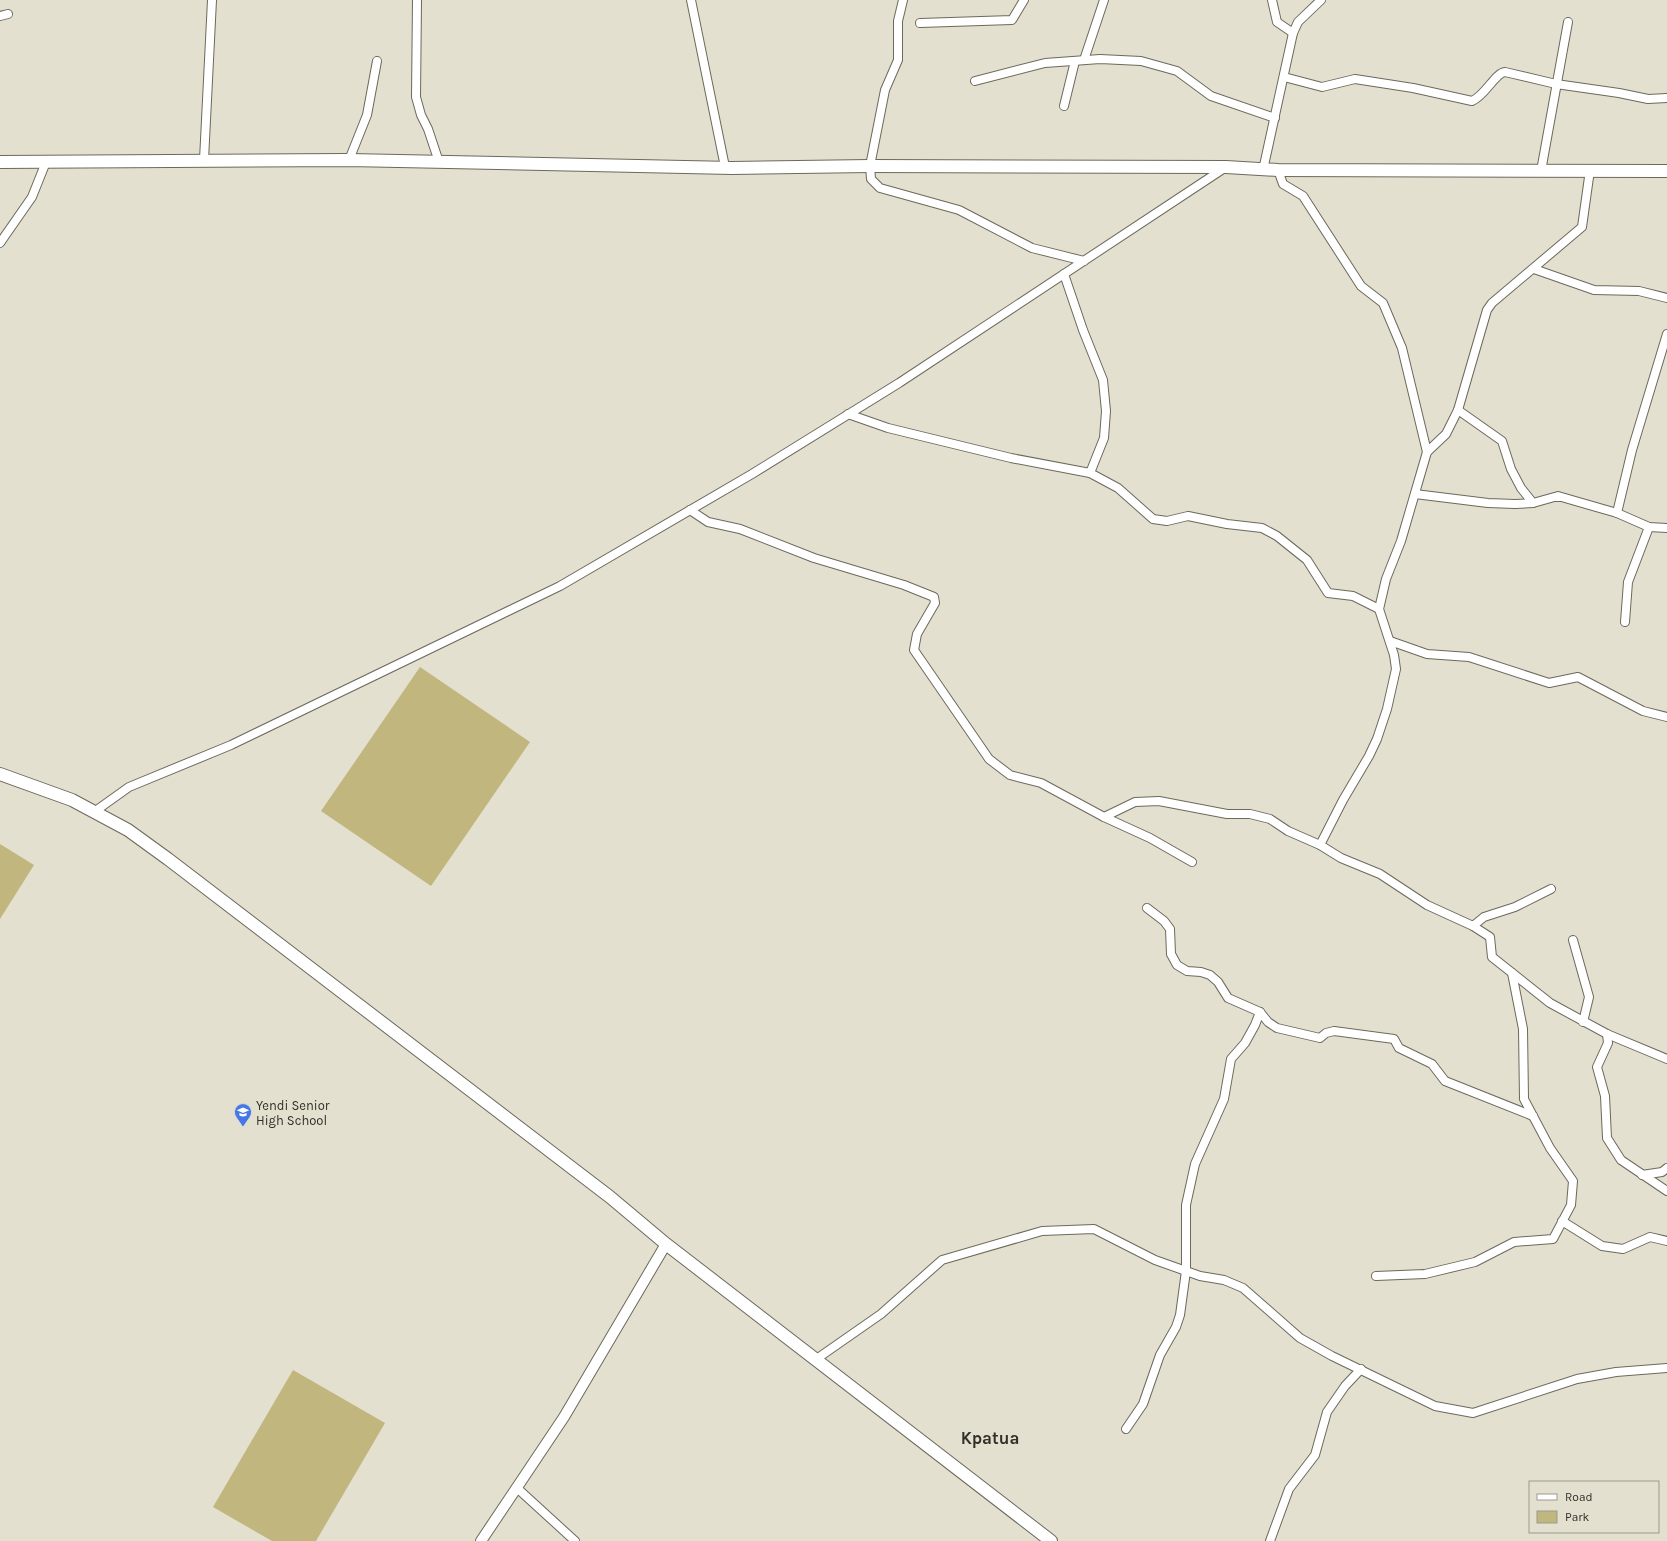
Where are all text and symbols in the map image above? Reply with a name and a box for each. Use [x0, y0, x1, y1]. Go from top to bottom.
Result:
place label: Yendi Senior High School [256, 1098, 330, 1128]
school or university icon: Yendi Senior High School [233, 1102, 253, 1127]
district label: Kpatua [961, 1428, 1019, 1448]
legend [1529, 1481, 1659, 1533]
text: Road [1565, 1490, 1593, 1504]
text: Park [1565, 1510, 1590, 1524]

